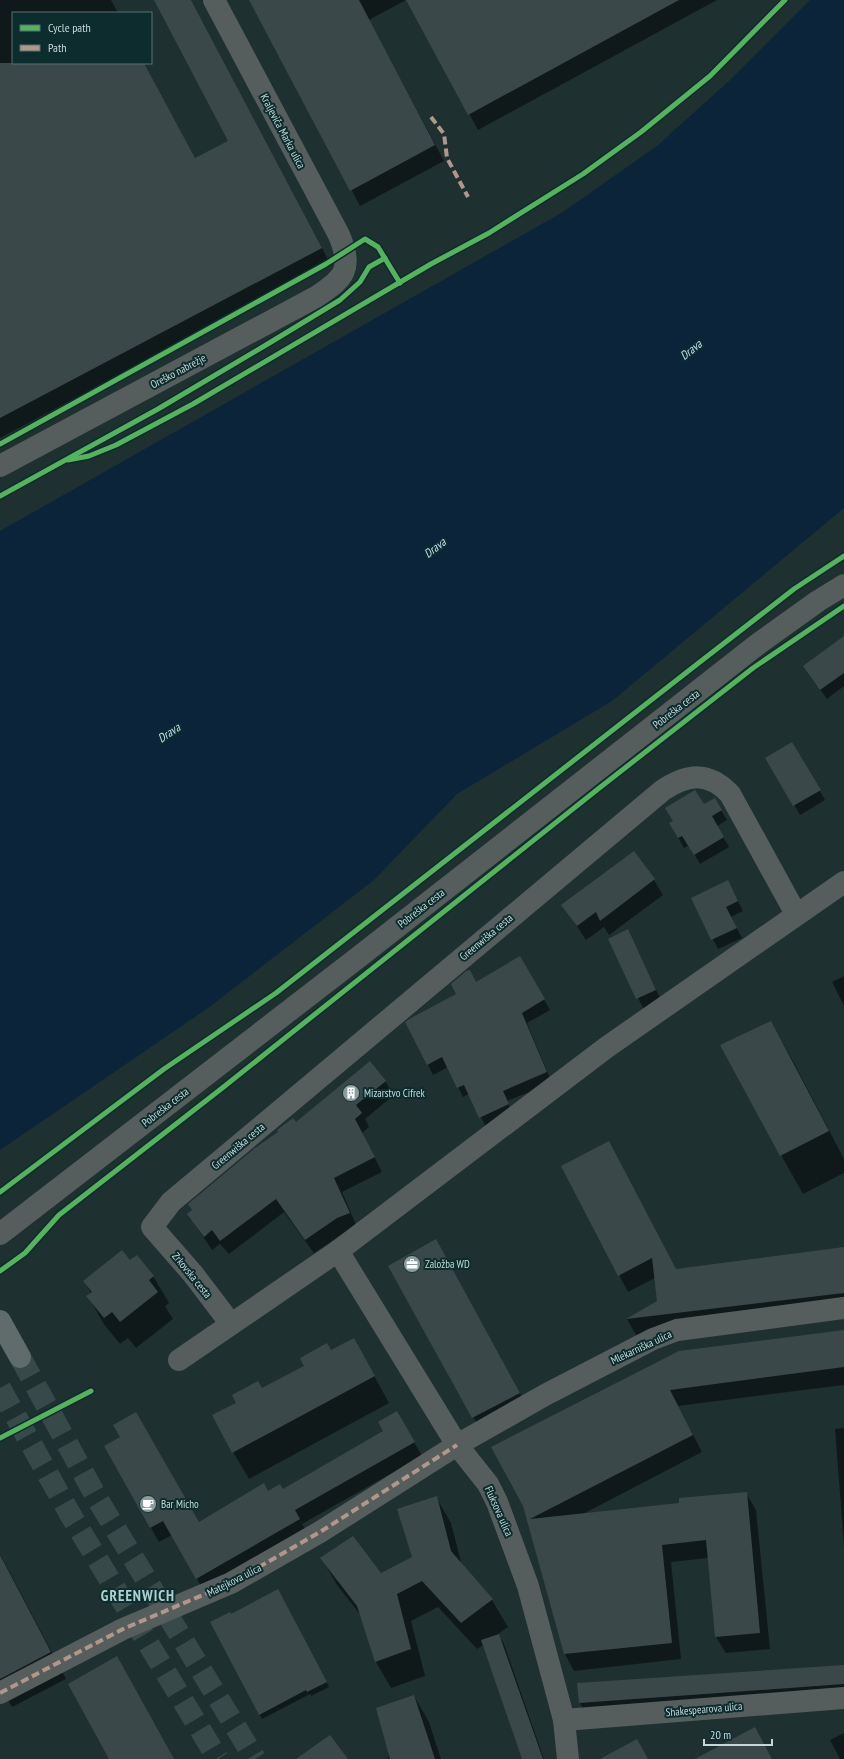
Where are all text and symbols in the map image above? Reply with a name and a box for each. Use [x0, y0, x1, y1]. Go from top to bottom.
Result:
legend [12, 12, 152, 64]
text: Cycle path [48, 20, 91, 35]
text: Path [48, 40, 66, 55]
street label: Kraljeviča Marka ulica [257, 91, 309, 171]
water label: Drava [677, 336, 706, 363]
street label: Oreško nabrežje [148, 350, 209, 391]
water label: Drava [421, 534, 450, 561]
street label: Pobreška cesta [650, 686, 702, 732]
water label: Drava [155, 719, 184, 745]
street label: Pobreška cesta [395, 885, 447, 931]
street label: Greenwiška cesta [457, 911, 515, 963]
building icon: Mizarstvo Cifrek [341, 1083, 361, 1103]
street label: Pobreška cesta [139, 1084, 191, 1130]
place label: Mizarstvo Cifrek [364, 1086, 426, 1100]
street label: Greenwiška cesta [209, 1120, 267, 1172]
street label: Zrkovska cesta [169, 1249, 215, 1301]
office icon: Založba WD [402, 1254, 422, 1274]
place label: Založba WD [425, 1257, 470, 1271]
street label: Mlekarniška ulica [608, 1327, 674, 1367]
street label: Fluksova ulica [482, 1484, 516, 1538]
cafe icon: Bar Micho [138, 1494, 158, 1514]
place label: Bar Micho [161, 1497, 199, 1511]
street label: Matejkova ulica [204, 1560, 264, 1600]
district label: GREENWICH [101, 1586, 175, 1605]
street label: Shakespearova ulica [665, 1699, 743, 1719]
scale bar [704, 1721, 772, 1747]
text: 20 m [710, 1727, 731, 1742]

